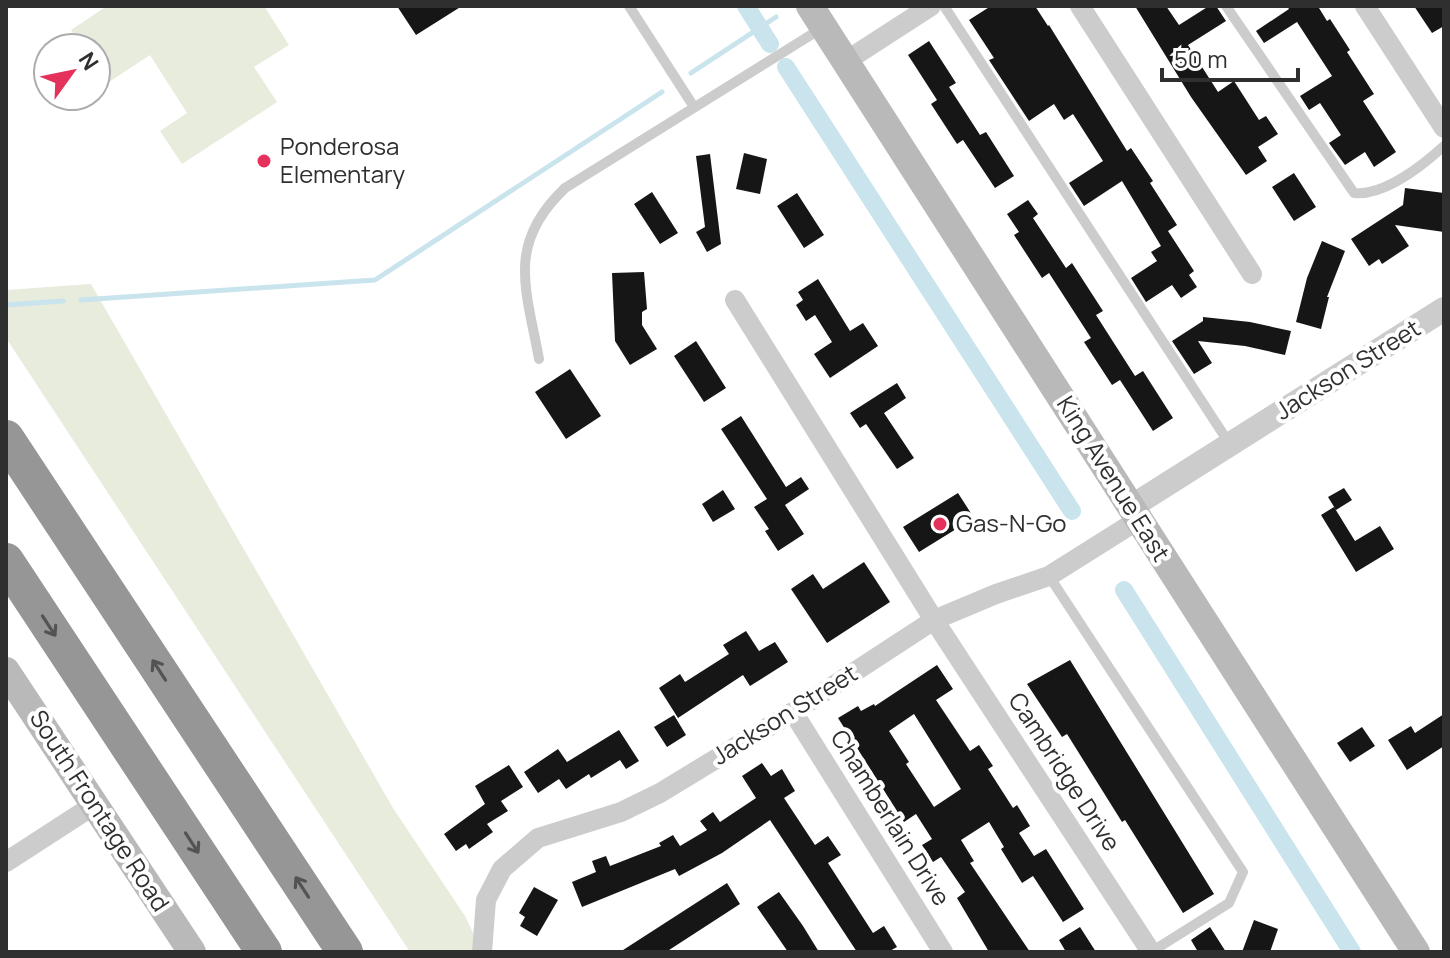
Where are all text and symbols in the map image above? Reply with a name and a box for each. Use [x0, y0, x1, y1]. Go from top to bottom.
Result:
north arrow [32, 32, 112, 112]
scale bar [1162, 32, 1298, 82]
text: 50 m [1174, 42, 1228, 75]
text: N [72, 46, 106, 76]
place label: Ponderosa Elementary [280, 129, 406, 190]
marker: Ponderosa Elementary [255, 152, 273, 170]
street label: Jackson Street [1268, 311, 1426, 427]
street label: King Avenue East [1050, 389, 1178, 567]
place label: Gas-N-Go [956, 506, 1067, 539]
marker: Gas-N-Go [931, 515, 949, 533]
one-way arrow [41, 614, 57, 636]
street label: Jackson Street [705, 656, 863, 772]
one-way arrow [151, 659, 167, 682]
street label: Cambridge Drive [1002, 686, 1129, 857]
street label: South Frontage Road [23, 703, 178, 917]
street label: Chamberlain Drive [824, 723, 959, 911]
one-way arrow [184, 831, 200, 853]
one-way arrow [294, 876, 310, 899]

